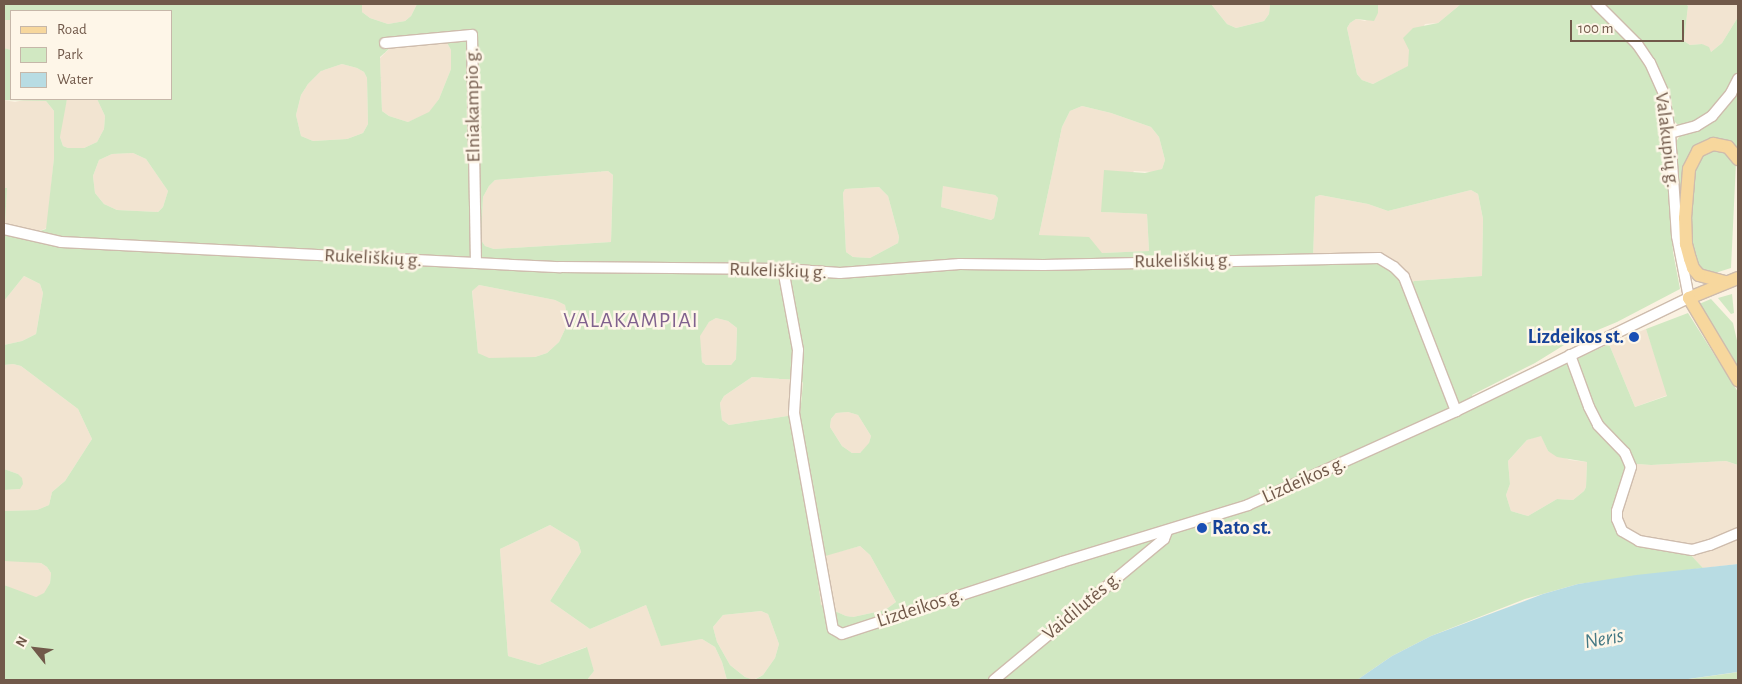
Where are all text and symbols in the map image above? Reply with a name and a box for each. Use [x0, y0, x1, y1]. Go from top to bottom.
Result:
legend [10, 10, 172, 100]
scale bar [1572, 10, 1686, 42]
text: 100 m [1578, 21, 1613, 36]
text: Road [57, 22, 87, 37]
text: Park [57, 47, 83, 62]
street label: Elniakampio g. [460, 47, 486, 163]
text: Water [57, 72, 93, 87]
street label: Valakupių g. [1649, 91, 1685, 189]
street label: Rukeliškių g. [323, 243, 423, 273]
street label: Rukeliškių g. [1134, 248, 1232, 274]
street label: Rukeliškių g. [729, 257, 827, 285]
district label: VALAKAMPIAI [562, 308, 700, 334]
place label: Lizdeikos st. [1528, 325, 1624, 349]
marker: Lizdeikos st. [1628, 331, 1640, 343]
street label: Lizdeikos g. [1258, 451, 1350, 509]
place label: Rato st. [1212, 516, 1271, 540]
marker: Rato st. [1196, 522, 1208, 534]
street label: Vaidilutės g. [1038, 566, 1126, 646]
street label: Lizdeikos g. [874, 583, 966, 633]
water label: Neris [1582, 623, 1626, 655]
north arrow [10, 624, 60, 674]
text: N [13, 634, 30, 649]

